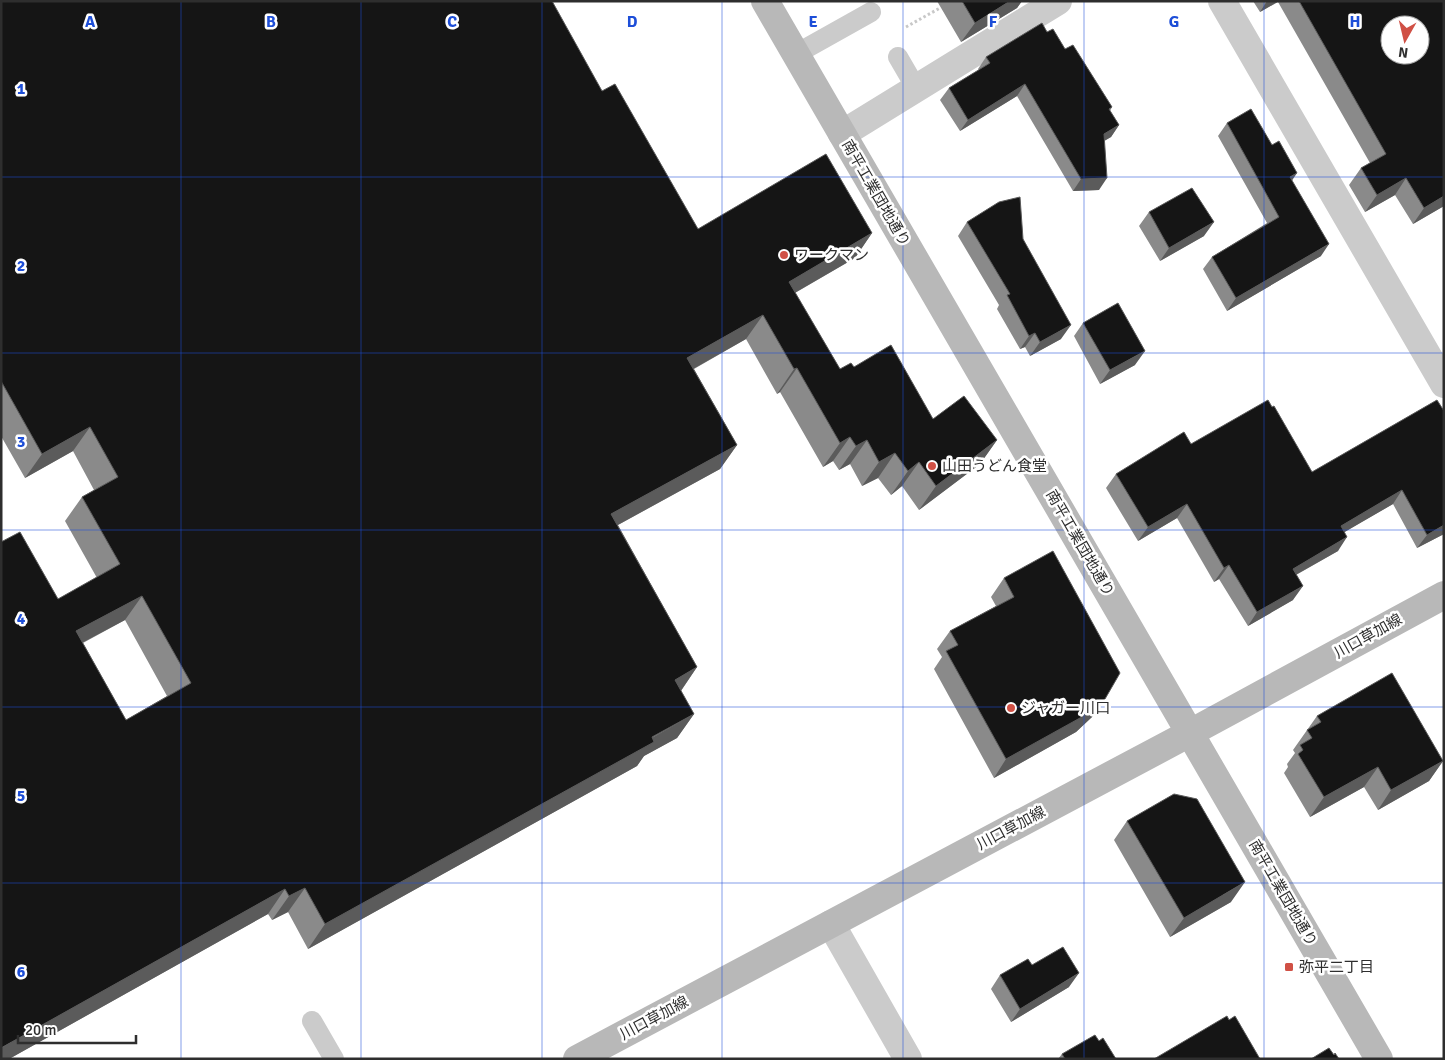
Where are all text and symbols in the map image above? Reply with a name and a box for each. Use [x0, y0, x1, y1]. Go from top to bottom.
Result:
text: A [85, 12, 96, 32]
text: B [266, 12, 276, 32]
text: C [447, 12, 457, 32]
text: D [627, 12, 638, 32]
text: E [808, 12, 818, 32]
text: F [989, 12, 998, 32]
text: G [1169, 12, 1179, 32]
text: H [1350, 12, 1360, 32]
north arrow [1380, 15, 1430, 65]
text: N [1397, 43, 1409, 61]
text: 1 [17, 79, 26, 99]
street label: 南平工業団地通り [838, 137, 914, 249]
place label: ワークマン [794, 246, 869, 264]
marker: ワークマン [778, 249, 790, 261]
text: 2 [17, 256, 25, 276]
text: 3 [17, 432, 25, 452]
place label: 山田うどん食堂 [942, 457, 1047, 475]
marker: 山田うどん食堂 [926, 460, 938, 472]
street label: 南平工業団地通り [1042, 487, 1118, 599]
text: 4 [17, 609, 26, 629]
street label: 川口草加線 [1331, 610, 1405, 662]
place label: ジャガー川口 [1021, 699, 1110, 717]
marker: ジャガー川口 [1005, 702, 1017, 714]
text: 5 [17, 786, 25, 806]
street label: 川口草加線 [974, 802, 1048, 854]
street label: 南平工業団地通り [1245, 837, 1321, 949]
place label: 弥平二丁目 [1299, 958, 1374, 976]
marker: 弥平二丁目 [1283, 961, 1295, 973]
text: 6 [17, 962, 26, 982]
street label: 川口草加線 [617, 992, 691, 1044]
scale bar [18, 1012, 135, 1044]
text: 20 m [25, 1021, 56, 1039]

